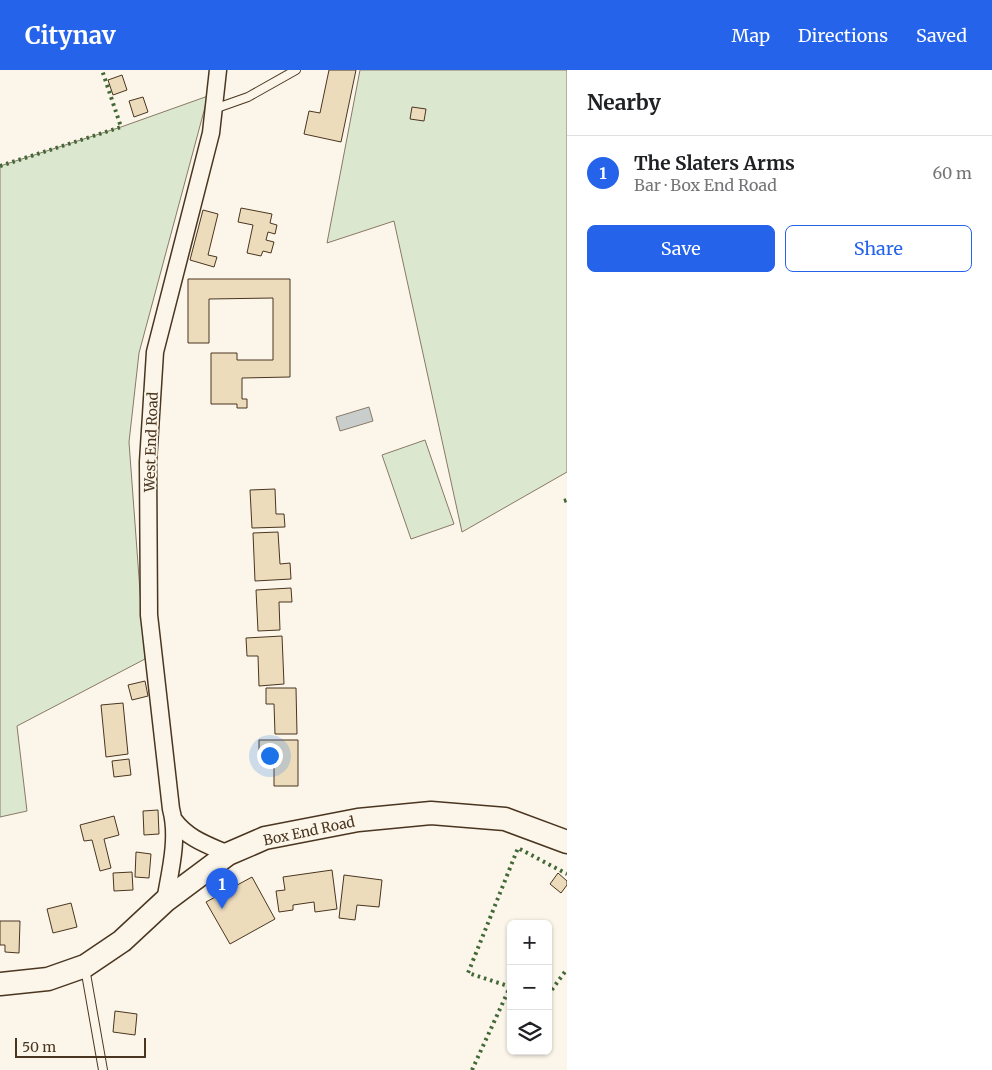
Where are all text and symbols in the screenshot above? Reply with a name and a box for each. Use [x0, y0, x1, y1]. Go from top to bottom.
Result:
text: Citynav [25, 20, 116, 51]
text: Map [732, 24, 770, 47]
text: Directions [798, 24, 888, 47]
text: Saved [916, 24, 967, 47]
text: Nearby [587, 89, 661, 116]
text: The Slaters Arms [634, 151, 795, 175]
text: 1 [599, 163, 607, 183]
text: 60 m [932, 163, 972, 183]
text: Bar · Box End Road [634, 175, 777, 195]
button: Save [587, 225, 775, 272]
button: Share [785, 225, 972, 272]
street label: West End Road [140, 391, 162, 493]
your location [257, 743, 283, 769]
street label: Box End Road [262, 812, 357, 849]
pin: 1 [206, 868, 238, 909]
map controls [507, 920, 552, 1055]
button: + [507, 920, 552, 965]
button: − [507, 965, 552, 1010]
button: layers [507, 1010, 552, 1055]
scale bar [15, 1035, 146, 1058]
text: 50 m [22, 1038, 56, 1056]

